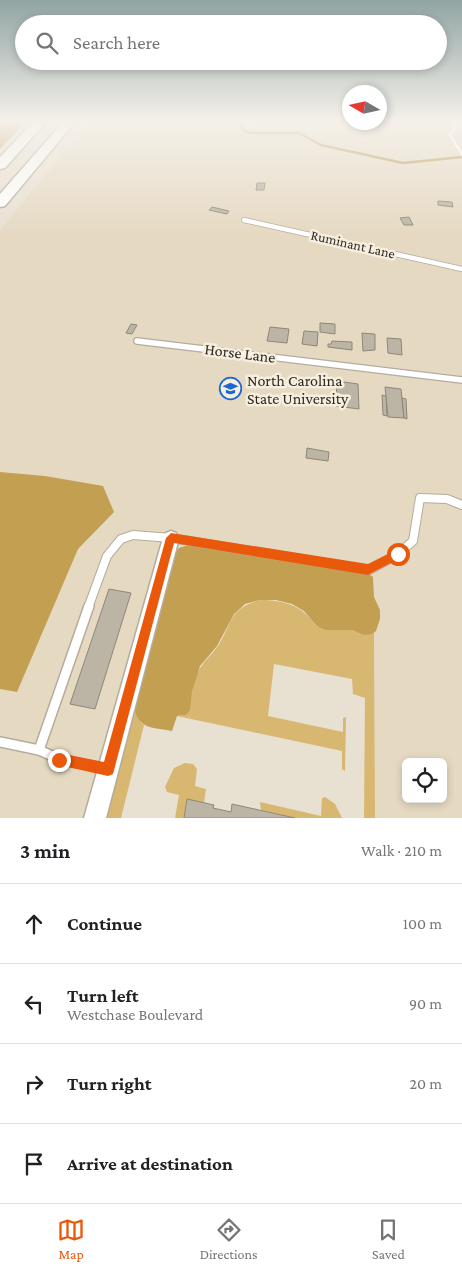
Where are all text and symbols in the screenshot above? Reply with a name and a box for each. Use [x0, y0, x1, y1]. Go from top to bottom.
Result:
search box [15, 15, 447, 70]
icon: search [33, 29, 61, 57]
text: Search here [73, 32, 160, 53]
north arrow [342, 85, 387, 130]
street label: Ruminant Lane [309, 227, 397, 261]
street label: Horse Lane [204, 340, 276, 366]
place label: North Carolina State University [247, 372, 349, 408]
school or university icon: North Carolina State University [219, 377, 243, 401]
route start [387, 543, 410, 566]
route end [48, 749, 71, 772]
map controls [402, 758, 447, 803]
button: locate [402, 758, 447, 803]
text: 3 min [20, 839, 70, 863]
text: Walk · 210 m [361, 842, 442, 859]
icon: ahead [20, 910, 48, 938]
text: Continue [67, 913, 142, 934]
text: 100 m [403, 915, 442, 932]
text: Turn left [67, 985, 139, 1006]
icon: left [20, 990, 48, 1018]
text: 90 m [409, 995, 442, 1012]
text: Westchase Boulevard [67, 1006, 203, 1023]
icon: right [20, 1070, 48, 1098]
text: Turn right [67, 1073, 152, 1094]
text: 20 m [409, 1075, 442, 1092]
icon: arrive [20, 1150, 48, 1178]
text: Arrive at destination [67, 1153, 233, 1174]
tab: Map [57, 1216, 85, 1262]
tab: Directions [200, 1216, 258, 1262]
tab: Saved [372, 1216, 405, 1262]

